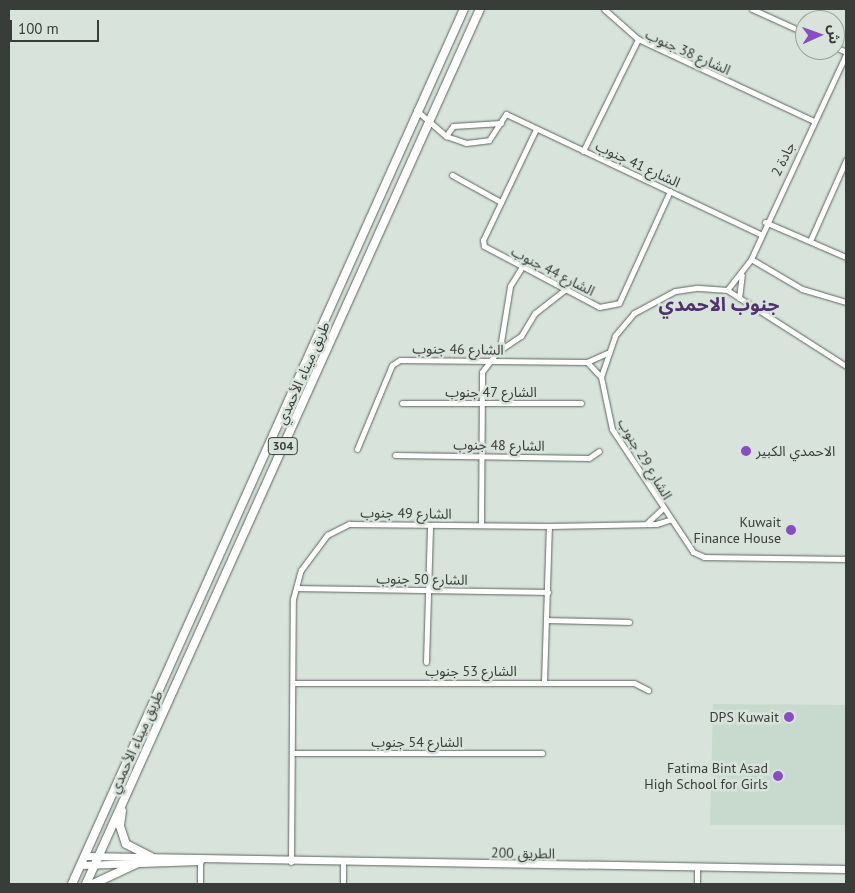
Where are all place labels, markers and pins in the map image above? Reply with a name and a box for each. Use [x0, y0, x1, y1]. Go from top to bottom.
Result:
place label: الاحمدي الكبير [756, 443, 835, 459]
marker: الاحمدي الكبير [740, 445, 752, 457]
place label: Kuwait Finance House [693, 514, 781, 546]
marker: Kuwait Finance House [785, 524, 797, 536]
place label: DPS Kuwait [709, 709, 779, 725]
marker: DPS Kuwait [783, 711, 795, 723]
place label: Fatima Bint Asad High School for Girls [644, 760, 768, 792]
marker: Fatima Bint Asad High School for Girls [772, 770, 784, 782]

